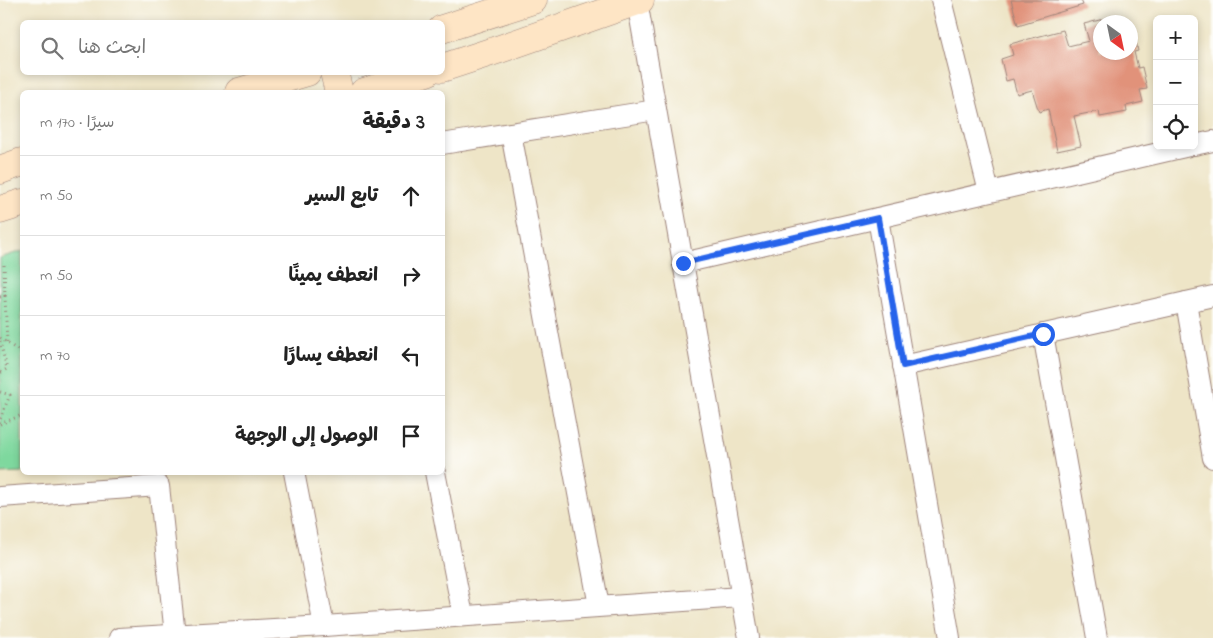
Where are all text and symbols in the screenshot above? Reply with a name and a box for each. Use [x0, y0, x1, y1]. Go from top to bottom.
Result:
north arrow [1093, 15, 1138, 60]
map controls [1153, 15, 1198, 150]
button: + [1153, 15, 1198, 60]
search box [20, 20, 445, 75]
icon: search [38, 34, 66, 62]
text: ابحث هنا [78, 35, 146, 62]
button: − [1153, 60, 1198, 105]
button: locate [1153, 105, 1198, 150]
text: 3 دقيقة [363, 108, 425, 138]
text: سيرًا · 170 m [40, 111, 114, 135]
icon: ahead [397, 182, 425, 210]
text: تابع السير [306, 183, 378, 210]
text: 50 m [40, 184, 73, 208]
route end [672, 252, 695, 275]
icon: right [397, 262, 425, 290]
text: انعطف يمينًا [288, 263, 378, 290]
text: 50 m [40, 264, 73, 288]
route start [1032, 323, 1055, 346]
icon: left [397, 342, 425, 370]
text: انعطف يسارًا [283, 343, 378, 370]
text: 70 m [40, 344, 70, 368]
icon: arrive [397, 422, 425, 450]
text: الوصول إلى الوجهة [235, 423, 378, 450]

